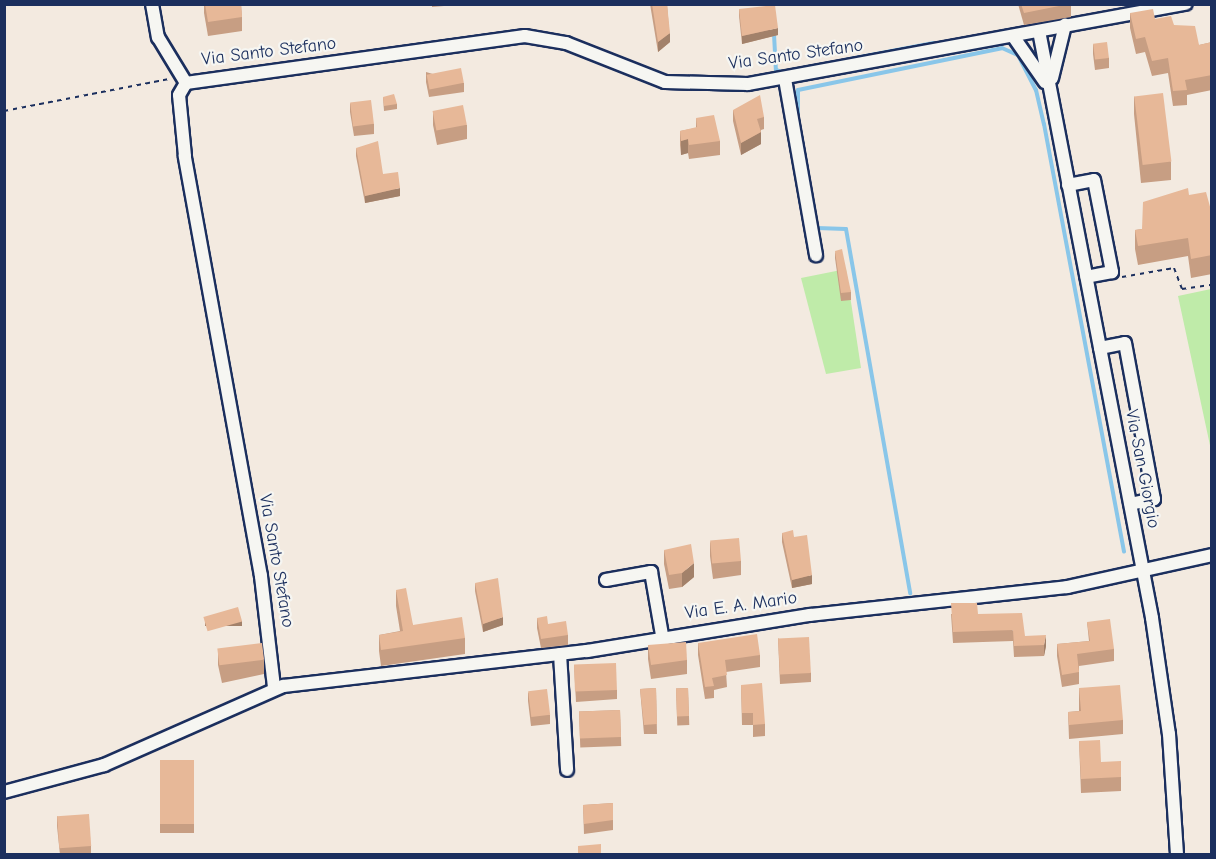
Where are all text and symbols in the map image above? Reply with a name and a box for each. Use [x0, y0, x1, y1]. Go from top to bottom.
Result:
street label: Via Santo Stefano [200, 33, 338, 71]
street label: Via Santo Stefano [727, 35, 865, 75]
street label: Via San Giorgio [1120, 408, 1164, 530]
street label: Via Santo Stefano [254, 492, 298, 630]
street label: Via E. A. Mario [684, 587, 798, 625]

